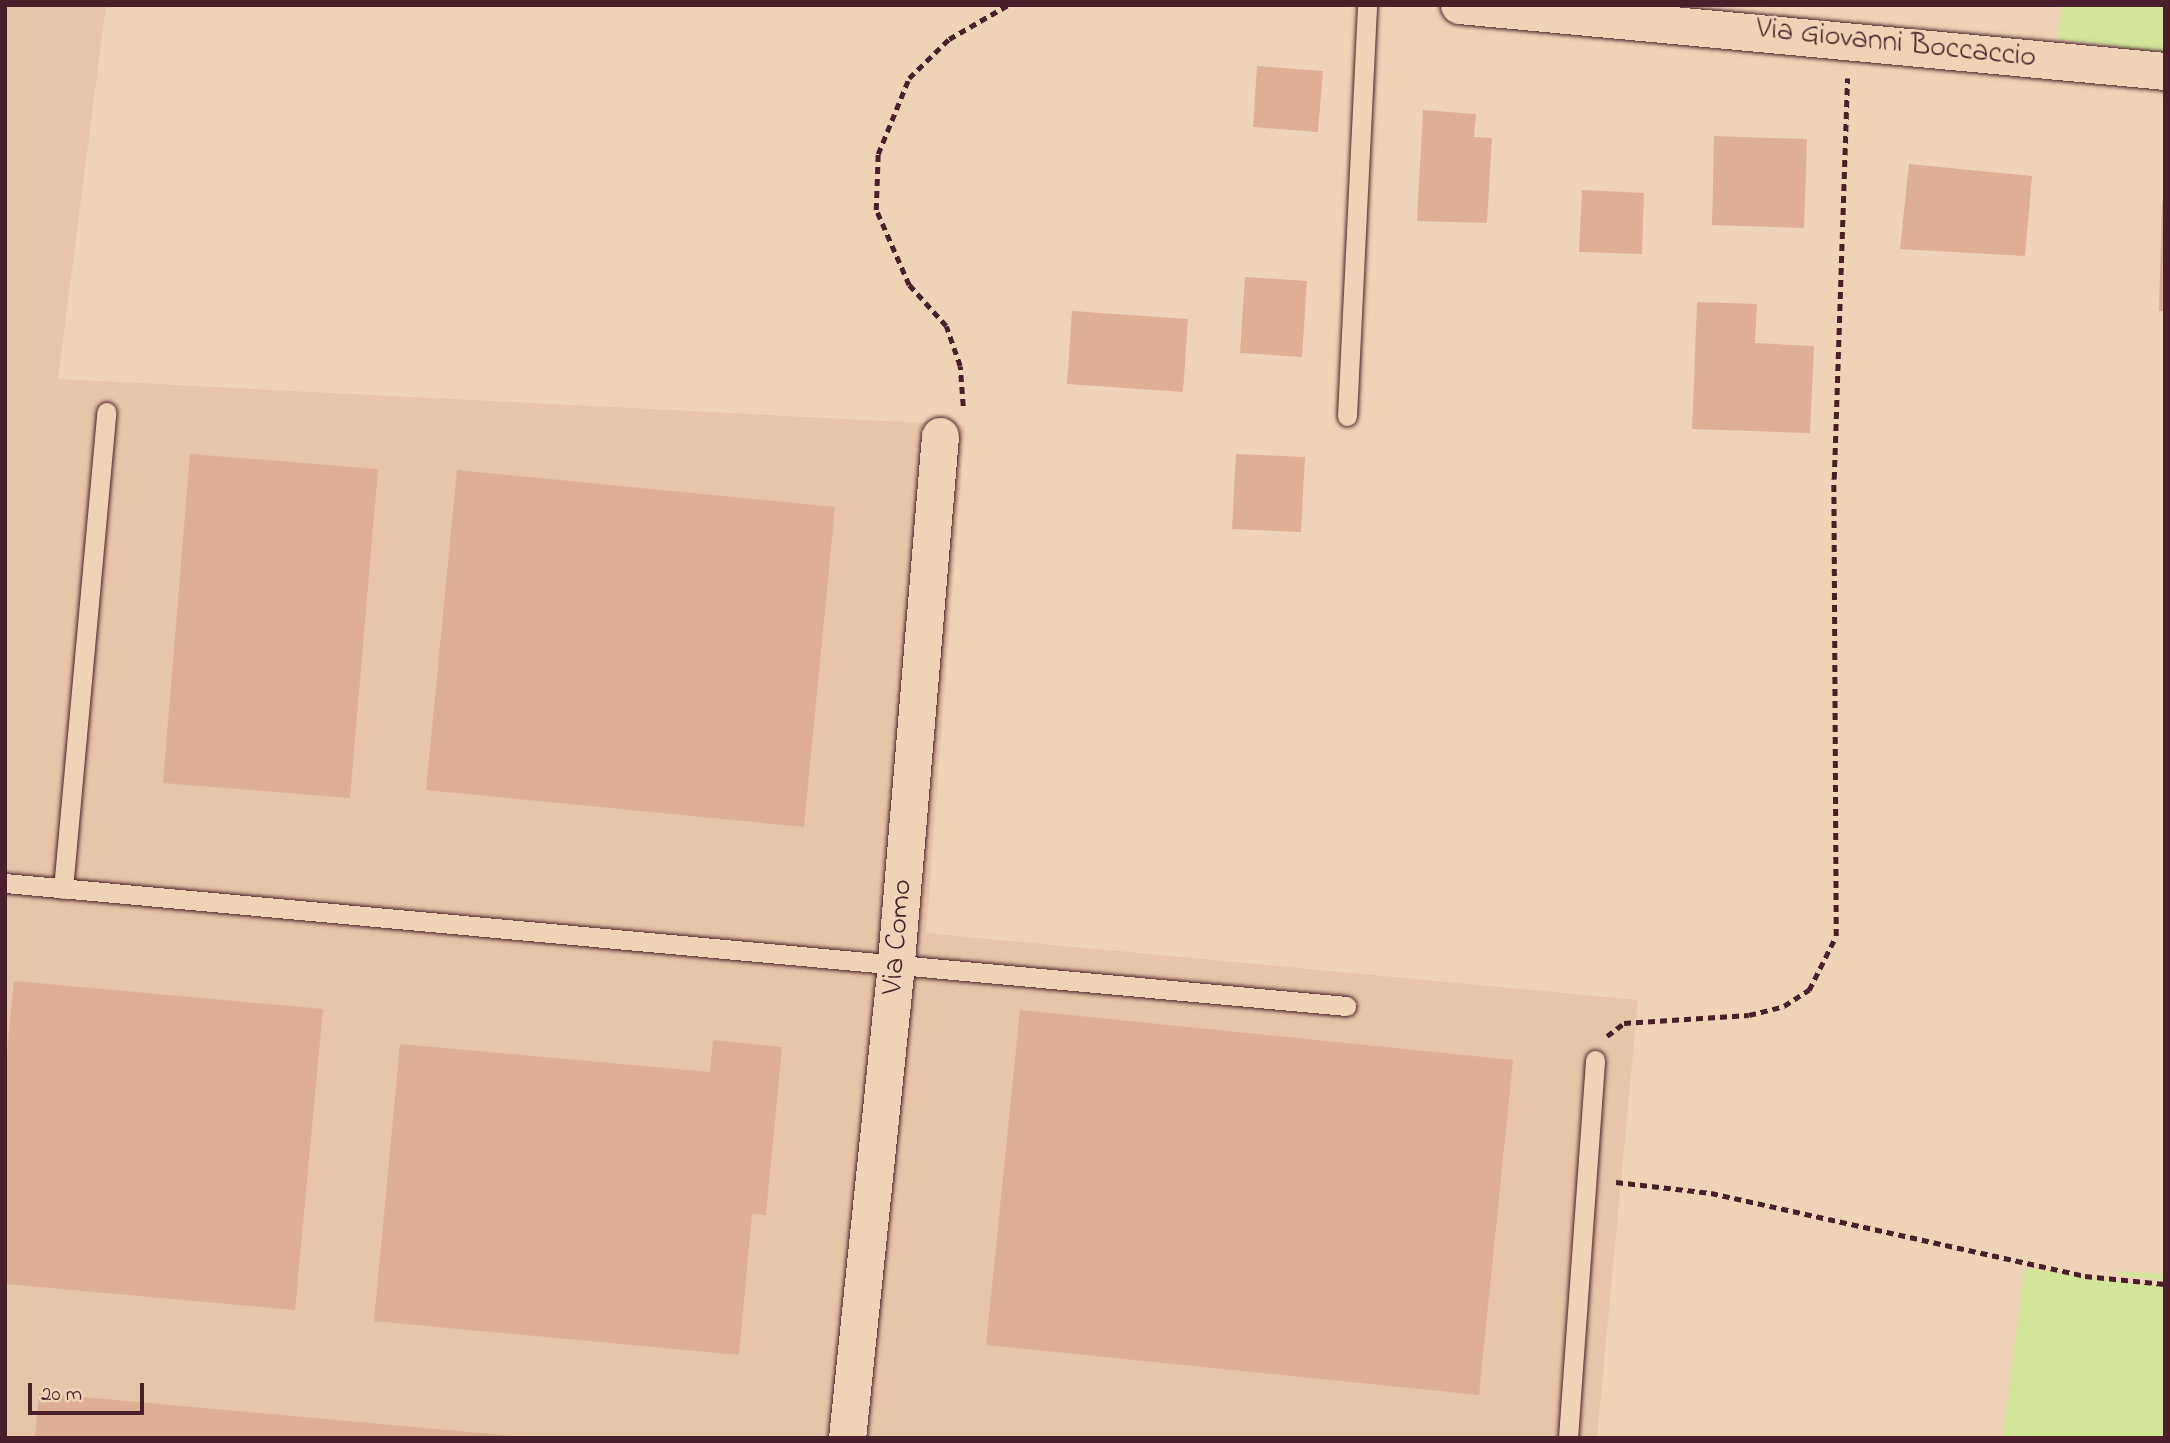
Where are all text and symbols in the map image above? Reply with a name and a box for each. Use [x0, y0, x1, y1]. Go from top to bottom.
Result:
street label: Via Giovanni Boccaccio [1754, 11, 2038, 77]
street label: Via Como [875, 878, 921, 996]
scale bar [32, 1370, 147, 1414]
text: 20 m [41, 1380, 82, 1410]

